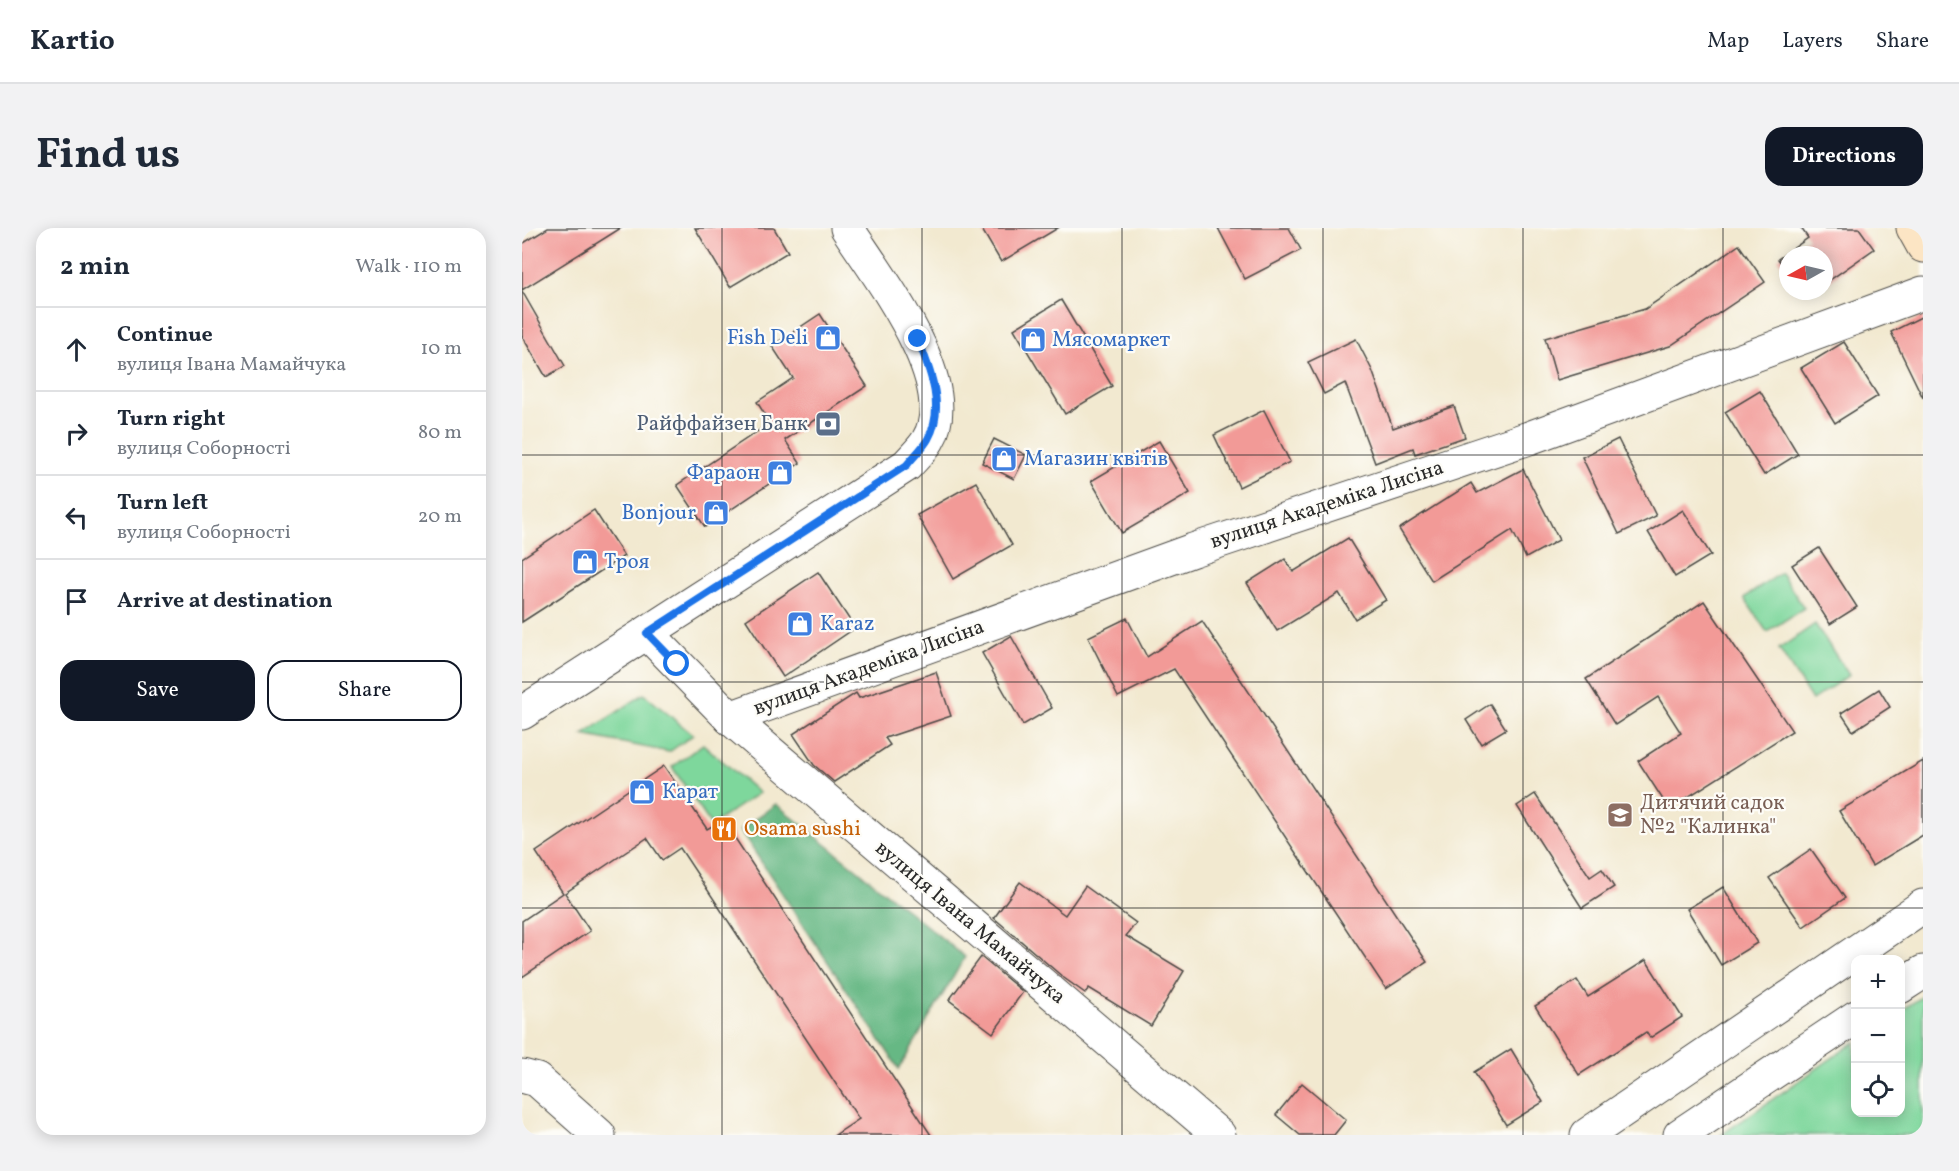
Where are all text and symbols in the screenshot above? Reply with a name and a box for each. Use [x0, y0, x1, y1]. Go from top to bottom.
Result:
text: Kartio [30, 22, 115, 61]
text: Map [1707, 27, 1749, 56]
text: Layers [1782, 27, 1843, 56]
text: Share [1876, 27, 1929, 56]
text: Find us [36, 127, 180, 186]
button: Directions [1765, 127, 1923, 186]
north arrow [1779, 246, 1833, 300]
text: 2 min [60, 249, 130, 285]
text: Walk · 110 m [355, 253, 462, 281]
text: Continue [117, 320, 213, 351]
shop icon: Fish Deli [813, 323, 843, 353]
place label: Fish Deli [727, 324, 808, 353]
route end [904, 325, 930, 351]
shop icon: Мясомаркет [1018, 325, 1048, 355]
place label: Мясомаркет [1052, 326, 1171, 355]
icon: ahead [60, 333, 93, 366]
text: 10 m [421, 335, 462, 363]
text: вулиця Івана Мамайчука [117, 351, 346, 379]
text: Turn right [117, 404, 225, 435]
bank icon: Райффайзен Банк [813, 409, 843, 439]
place label: Райффайзен Банк [636, 410, 808, 439]
icon: right [60, 417, 93, 450]
text: 80 m [418, 419, 462, 447]
text: вулиця Соборності [117, 435, 291, 463]
shop icon: Магазин квітів [989, 444, 1019, 474]
place label: Магазин квітів [1024, 445, 1168, 474]
street label: вулиця Академіка Лисіна [1207, 454, 1447, 556]
shop icon: Фараон [765, 458, 795, 488]
place label: Фараон [687, 459, 760, 488]
text: Turn left [117, 488, 208, 519]
shop icon: Bonjour [701, 498, 731, 528]
place label: Bonjour [621, 499, 696, 528]
icon: left [60, 501, 93, 534]
text: 20 m [418, 503, 462, 531]
text: вулиця Соборності [117, 519, 291, 547]
shop icon: Троя [570, 547, 600, 577]
place label: Троя [604, 548, 649, 577]
icon: arrive [60, 585, 93, 618]
text: Arrive at destination [117, 586, 333, 617]
shop icon: Karaz [785, 609, 815, 639]
place label: Karaz [820, 610, 874, 639]
street label: вулиця Академіка Лисіна [750, 613, 988, 723]
route start [663, 650, 689, 676]
button: Save [60, 660, 255, 721]
button: Share [267, 660, 462, 721]
shop icon: Карат [627, 777, 657, 807]
place label: Карат [662, 778, 719, 807]
place label: Дитячий садок №2 "Калинка" [1640, 789, 1785, 842]
school or university icon: Дитячий садок №2 "Калинка" [1605, 800, 1635, 830]
restaurant icon: Osama sushi [709, 814, 739, 844]
place label: Osama sushi [744, 815, 861, 844]
street label: вулиця Івана Мамайчука [868, 835, 1072, 1011]
map controls [1851, 955, 1905, 1117]
button: + [1851, 955, 1905, 1009]
button: − [1851, 1009, 1905, 1063]
button: locate [1851, 1063, 1905, 1117]

